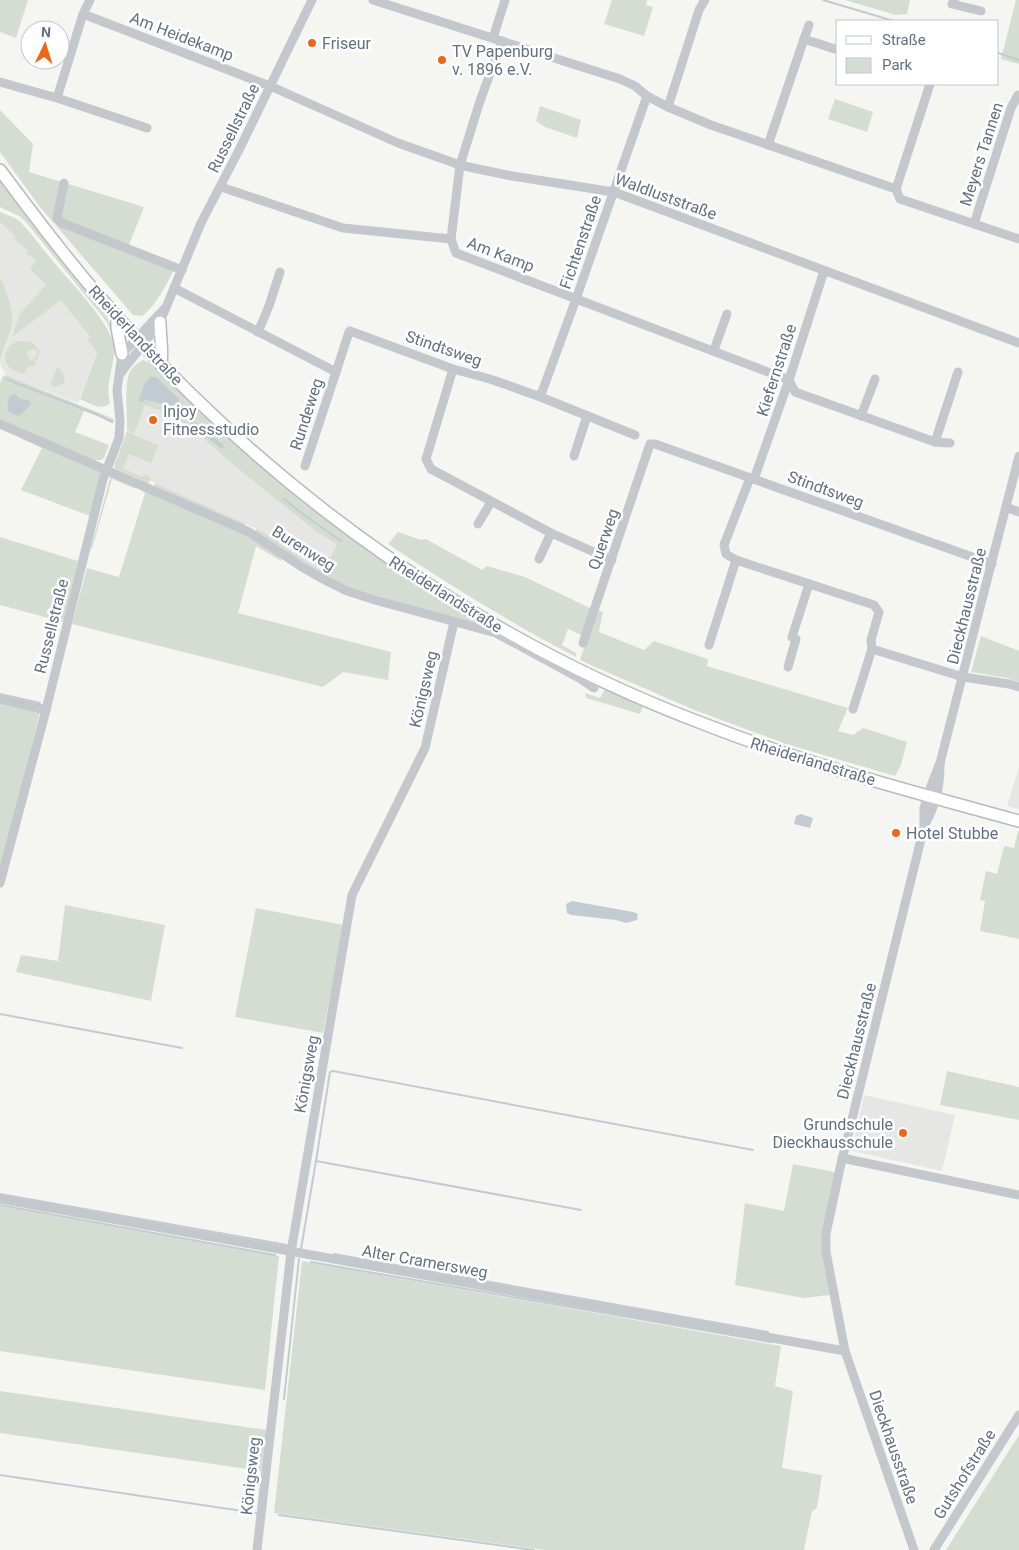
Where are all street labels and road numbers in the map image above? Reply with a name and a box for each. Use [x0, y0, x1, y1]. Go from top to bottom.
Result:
street label: Am Heidekamp [127, 8, 236, 65]
street label: Russellstraße [204, 81, 263, 176]
street label: Meyers Tannen [956, 100, 1007, 208]
street label: Waldluststraße [612, 169, 719, 224]
street label: Fichtenstraße [556, 193, 605, 291]
street label: Am Kamp [465, 233, 537, 276]
street label: Rheiderlandstraße [84, 281, 187, 389]
street label: Kiefernstraße [753, 322, 800, 419]
street label: Stindtsweg [403, 327, 484, 370]
street label: Rundeweg [286, 376, 327, 453]
street label: Stindtsweg [785, 467, 866, 512]
street label: Querweg [584, 506, 623, 572]
street label: Burenweg [269, 522, 339, 575]
street label: Dieckhausstraße [943, 546, 990, 666]
street label: Rheiderlandstraße [386, 552, 506, 637]
street label: Russellstraße [31, 577, 72, 675]
street label: Königsweg [405, 649, 442, 729]
street label: Rheiderlandstraße [748, 733, 878, 790]
street label: Dieckhausstraße [833, 981, 880, 1101]
street label: Königsweg [290, 1034, 323, 1114]
street label: Alter Cramersweg [361, 1241, 489, 1282]
street label: Dieckhausstraße [865, 1388, 922, 1507]
street label: Gutshofstraße [929, 1426, 1000, 1523]
street label: Königsweg [237, 1436, 264, 1516]

